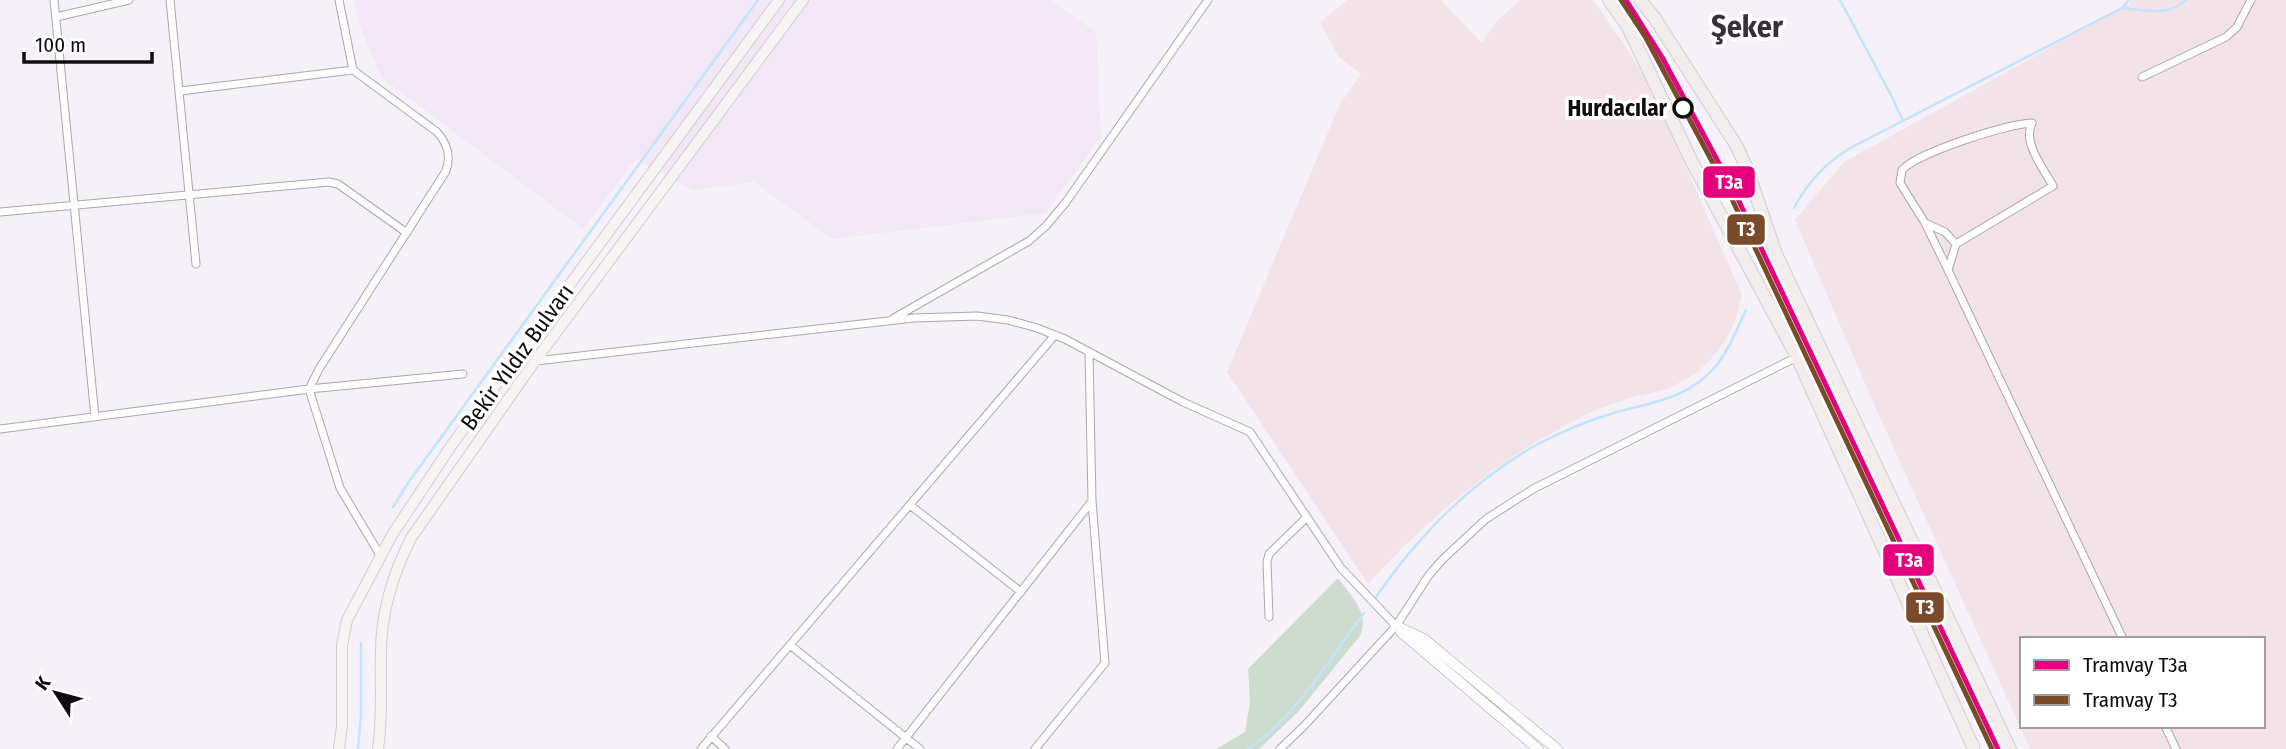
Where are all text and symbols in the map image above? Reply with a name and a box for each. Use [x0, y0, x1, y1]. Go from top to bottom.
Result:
district label: Şeker [1711, 9, 1784, 45]
scale bar [24, 21, 152, 65]
text: 100 m [35, 32, 86, 58]
place label: Hurdacılar [1567, 94, 1668, 122]
marker: Hurdacılar [1673, 98, 1693, 118]
line badge: T3a [1702, 165, 1756, 199]
text: T3a [1715, 171, 1743, 194]
line badge: T3 [1726, 213, 1766, 246]
text: T3 [1737, 218, 1755, 241]
street label: Bekir Yıldız Bulvarı [455, 278, 579, 436]
line badge: T3a [1882, 543, 1935, 577]
text: T3a [1895, 549, 1923, 572]
line badge: T3 [1905, 591, 1945, 624]
text: T3 [1916, 596, 1934, 619]
legend [2020, 637, 2265, 728]
text: Tramvay T3a [2083, 652, 2188, 678]
north arrow [21, 658, 91, 728]
text: K [30, 671, 56, 695]
text: Tramvay T3 [2083, 687, 2178, 713]

